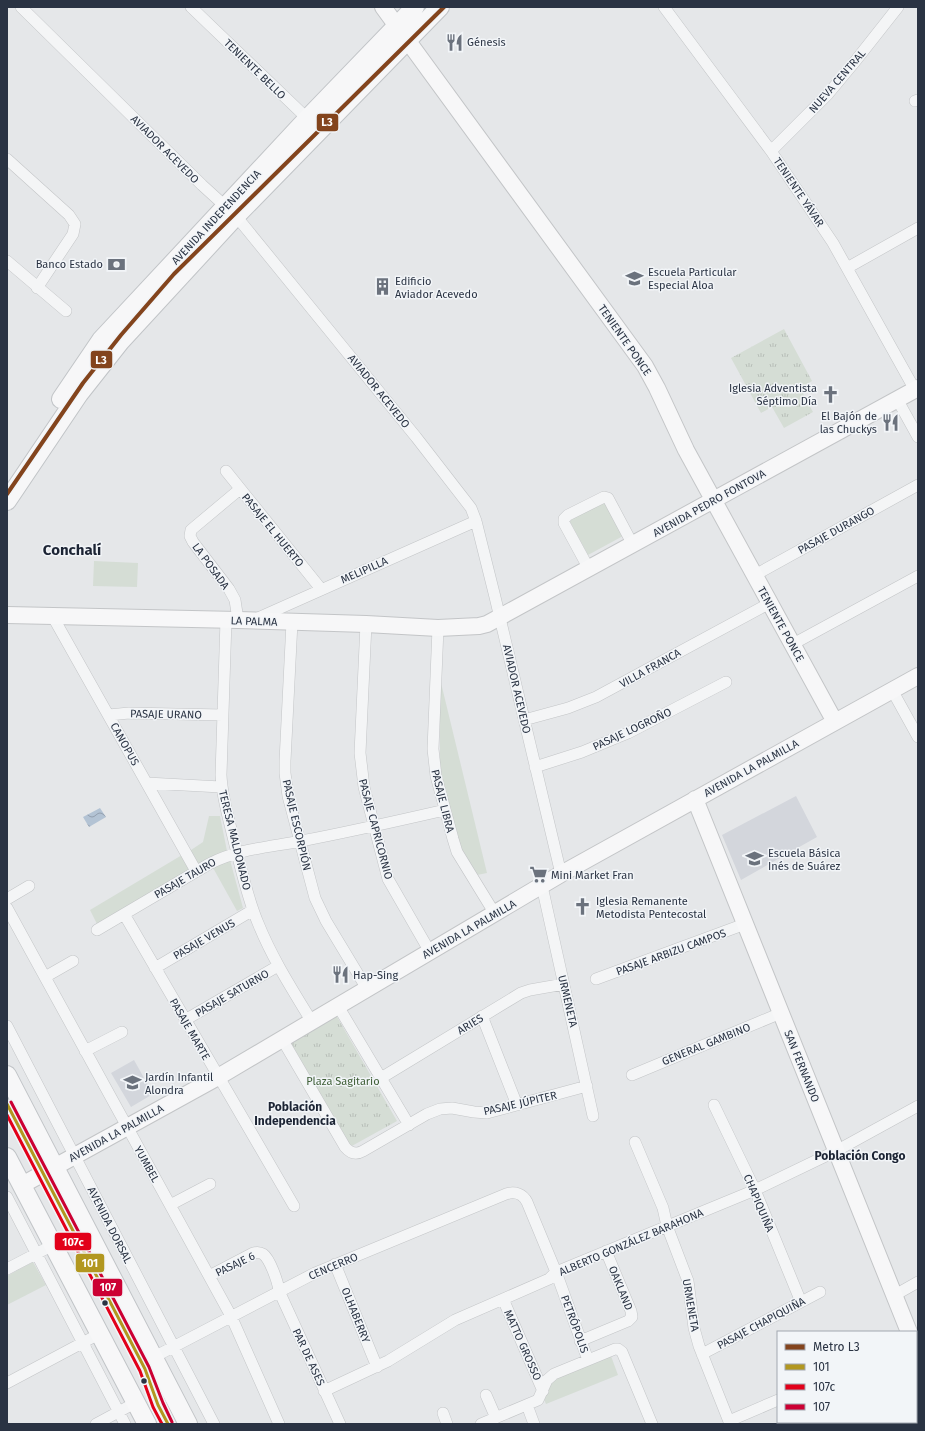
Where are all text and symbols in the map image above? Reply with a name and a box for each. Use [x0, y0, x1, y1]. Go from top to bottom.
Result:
restaurant icon: Génesis [444, 32, 464, 52]
place label: Génesis [467, 36, 506, 49]
street label: TENIENTE BELLO [221, 37, 288, 102]
street label: NUEVA CENTRAL [806, 47, 869, 116]
street label: AVIADOR ACEVEDO [128, 113, 201, 186]
line badge: L3 [316, 113, 339, 132]
text: L3 [321, 116, 333, 129]
street label: TENIENTE YÁVAR [771, 155, 828, 230]
street label: AVENIDA INDEPENDENCIA [169, 167, 264, 267]
bank icon: Banco Estado [106, 254, 126, 274]
place label: Banco Estado [36, 258, 103, 271]
place label: Escuela Particular Especial Aloa [648, 266, 737, 292]
school or university icon: Escuela Particular Especial Aloa [625, 268, 645, 288]
place label: Edificio Aviador Acevedo [395, 275, 478, 301]
building icon: Edificio Aviador Acevedo [372, 277, 392, 297]
street label: TENIENTE PONCE [595, 302, 654, 378]
line badge: L3 [90, 350, 113, 369]
street label: AVIADOR ACEVEDO [345, 352, 412, 431]
text: L3 [95, 354, 107, 367]
place label: Iglesia Adventista Séptimo Día [729, 382, 817, 408]
church icon: Iglesia Adventista Séptimo Día [820, 384, 840, 404]
place label: El Bajón de las Chuckys [820, 410, 877, 436]
restaurant icon: El Bajón de las Chuckys [880, 412, 900, 432]
street label: AVENIDA PEDRO FONTOVA [651, 467, 769, 540]
street label: PASAJE EL HUERTO [239, 491, 306, 570]
street label: PASAJE DURANGO [796, 504, 877, 557]
district label: Conchalí [43, 541, 102, 559]
street label: LA POSADA [189, 541, 232, 593]
street label: MELIPILLA [339, 554, 390, 587]
street label: TENIENTE PONCE [755, 584, 807, 664]
street label: LA PALMA [230, 614, 278, 629]
street label: AVIADOR ACEVEDO [500, 643, 533, 735]
street label: VILLA FRANCA [617, 646, 684, 691]
street label: PASAJE LOGROÑO [591, 706, 674, 753]
street label: PASAJE URANO [130, 707, 202, 722]
street label: CANOPUS [107, 720, 142, 768]
street label: AVENIDA LA PALMILLA [702, 737, 801, 800]
street label: PASAJE LIBRA [428, 768, 457, 835]
street label: PASAJE CAPRICORNIO [356, 777, 395, 881]
street label: PASAJE ESCORPIÓN [280, 778, 314, 872]
street label: TERESA MALDONADO [216, 789, 253, 892]
place label: Escuela Básica Inés de Suárez [768, 847, 841, 873]
school or university icon: Escuela Básica Inés de Suárez [745, 849, 765, 869]
street label: PASAJE TAURO [152, 855, 218, 901]
supermarket icon: Mini Market Fran [528, 865, 548, 885]
place label: Mini Market Fran [551, 869, 634, 882]
place label: Iglesia Remanente Metodista Pentecostal [596, 895, 706, 921]
street label: AVENIDA LA PALMILLA [420, 897, 519, 962]
church icon: Iglesia Remanente Metodista Pentecostal [573, 897, 593, 917]
street label: PASAJE VENUS [171, 917, 237, 962]
street label: PASAJE ARBIZU CAMPOS [614, 926, 728, 978]
restaurant icon: Hap-Sing [330, 965, 350, 985]
street label: PASAJE SATURNO [193, 967, 271, 1020]
place label: Hap-Sing [353, 969, 399, 982]
street label: URMENETA [555, 974, 580, 1029]
street label: PASAJE MARTE [167, 996, 213, 1063]
street label: ARIES [455, 1012, 486, 1037]
street label: GENERAL GAMBINO [660, 1021, 752, 1068]
street label: SAN FERNANDO [781, 1028, 822, 1104]
place label: Jardín Infantil Alondra [145, 1071, 213, 1097]
school or university icon: Jardín Infantil Alondra [122, 1073, 142, 1093]
park label: Plaza Sagitario [306, 1075, 380, 1088]
street label: PASAJE JÚPITER [482, 1088, 558, 1118]
district label: Población Independencia [254, 1100, 336, 1128]
street label: AVENIDA LA PALMILLA [67, 1102, 166, 1165]
street label: YUMBEL [131, 1144, 162, 1185]
district label: Población Congo [815, 1149, 905, 1163]
street label: CHAPIQUIÑA [741, 1172, 777, 1235]
street label: AVENIDA DORSAL [85, 1185, 135, 1266]
street label: ALBERTO GONZÁLEZ BARAHONA [557, 1205, 706, 1279]
line badge: 107c [54, 1232, 92, 1251]
text: 107c [62, 1236, 84, 1249]
street label: PASAJE 6 [213, 1249, 257, 1280]
street label: CENCERRO [307, 1250, 360, 1283]
line badge: 101 [75, 1253, 105, 1273]
text: 101 [82, 1257, 98, 1270]
street label: OAKLAND [606, 1264, 635, 1312]
line badge: 107 [92, 1278, 123, 1297]
street label: URMENETA [679, 1278, 702, 1333]
text: 107 [100, 1281, 116, 1294]
street label: OLHABERRY [339, 1286, 373, 1345]
street label: PETRÓPOLIS [558, 1293, 592, 1355]
street label: PASAJE CHAPIQUIÑA [715, 1294, 808, 1352]
unlabelled marker [100, 1298, 110, 1308]
street label: MATTO GROSSO [501, 1308, 544, 1383]
street label: PAR DE ASES [290, 1327, 327, 1388]
legend [777, 1331, 917, 1423]
text: Metro L3 [813, 1340, 860, 1354]
text: 101 [813, 1360, 830, 1374]
unlabelled marker [139, 1376, 149, 1386]
text: 107c [813, 1380, 836, 1394]
text: 107 [813, 1400, 830, 1414]

